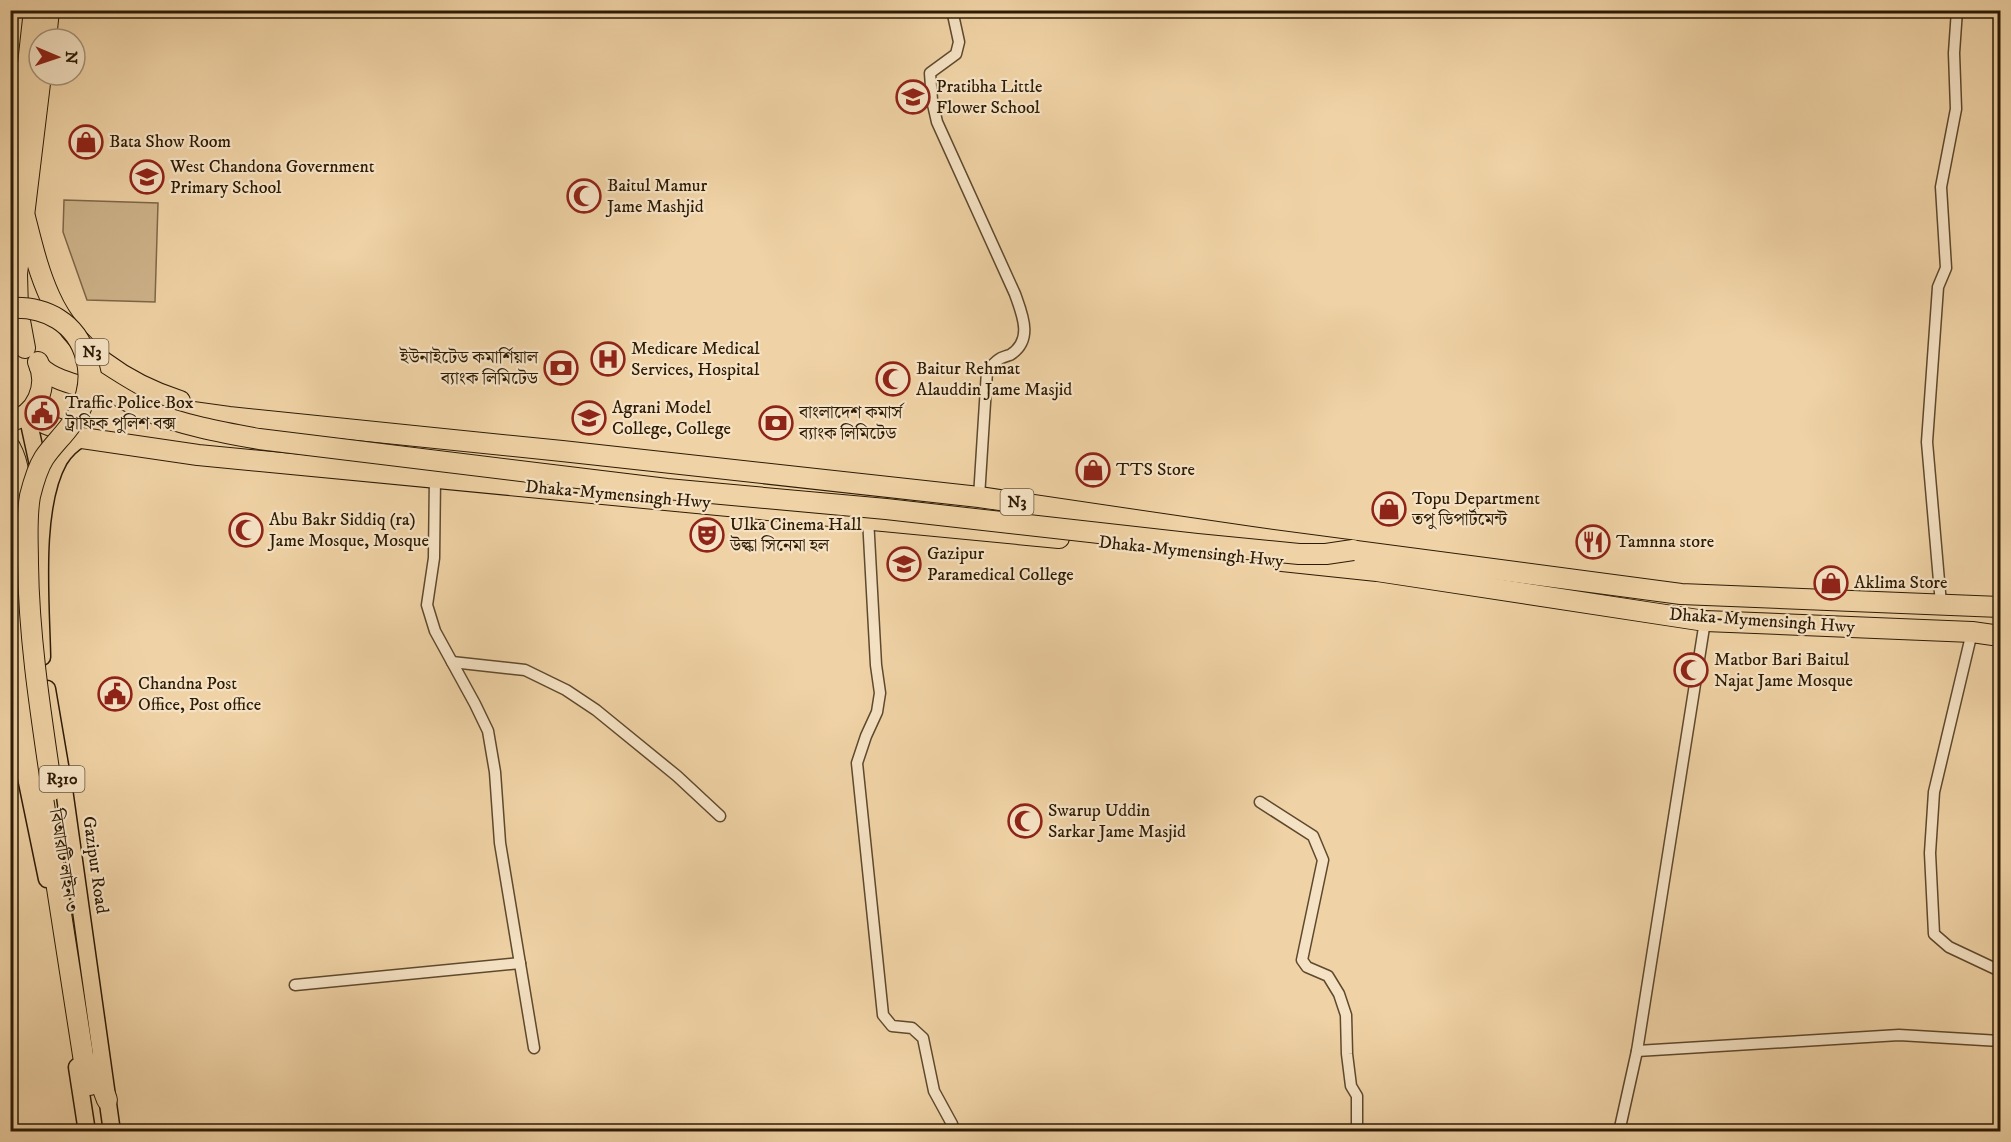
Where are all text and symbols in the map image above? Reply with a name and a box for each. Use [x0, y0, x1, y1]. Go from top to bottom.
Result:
north arrow [27, 27, 87, 87]
text: N [61, 51, 81, 64]
place label: Pratibha Little Flower School [936, 76, 1042, 119]
school or university icon: Pratibha Little Flower School [895, 79, 931, 115]
shop icon: Bata Show Room [68, 124, 104, 160]
place label: Bata Show Room [109, 131, 231, 153]
place label: West Chandona Government Primary School [169, 156, 375, 199]
school or university icon: West Chandona Government Primary School [129, 159, 165, 195]
place label: Baitul Mamur Jame Mashjid [605, 175, 708, 218]
mosque icon: Baitul Mamur Jame Mashjid [566, 178, 602, 214]
place label: Medicare Medical Services, Hospital [631, 338, 760, 381]
road number: N3 [76, 339, 109, 365]
hospital icon: Medicare Medical Services, Hospital [590, 341, 626, 377]
place label: ইউনাইটেড কমার্শিয়াল ব্যাংক লিমিটেড [399, 346, 539, 390]
bank icon: ইউনাইটেড কমার্শিয়াল ব্যাংক লিমিটেড [543, 350, 579, 386]
place label: Baitur Rehmat Alauddin Jame Masjid [916, 358, 1072, 401]
mosque icon: Baitur Rehmat Alauddin Jame Masjid [875, 361, 911, 397]
place label: Traffic Police Box ট্রাফিক পুলিশ বক্স [64, 392, 194, 435]
public building icon: Traffic Police Box ট্রাফিক পুলিশ বক্স [24, 395, 60, 431]
place label: Agrani Model College, College [612, 397, 731, 440]
school or university icon: Agrani Model College, College [571, 400, 607, 436]
place label: বাংলাদেশ কমার্স ব্যাংক লিমিটেড [798, 402, 905, 445]
bank icon: বাংলাদেশ কমার্স ব্যাংক লিমিটেড [758, 405, 794, 441]
shop icon: TTS Store [1075, 452, 1111, 488]
place label: TTS Store [1116, 459, 1195, 481]
street label: Dhaka-Mymensingh Hwy [524, 476, 712, 514]
place label: Topu Department তপু ডিপার্টমেন্ট [1411, 488, 1540, 531]
road number: N3 [1000, 489, 1034, 515]
shop icon: Topu Department তপু ডিপার্টমেন্ট [1371, 491, 1407, 527]
place label: Abu Bakr Siddiq (ra) Jame Mosque, Mosque [267, 509, 429, 552]
mosque icon: Abu Bakr Siddiq (ra) Jame Mosque, Mosque [228, 512, 264, 548]
place label: Ulka Cinema Hall উল্কা সিনেমা হল [729, 514, 862, 557]
theatre icon: Ulka Cinema Hall উল্কা সিনেমা হল [689, 517, 725, 553]
restaurant icon: Tamnna store [1575, 524, 1611, 560]
street label: Dhaka-Mymensingh Hwy [1097, 531, 1285, 573]
place label: Tamnna store [1616, 531, 1714, 553]
place label: Gazipur Paramedical College [927, 543, 1074, 586]
school or university icon: Gazipur Paramedical College [886, 546, 922, 582]
shop icon: Aklima Store [1813, 565, 1849, 601]
place label: Aklima Store [1854, 572, 1948, 594]
street label: Dhaka-Mymensingh Hwy [1668, 604, 1856, 638]
place label: Matbor Bari Baitul Najat Jame Mosque [1714, 649, 1853, 692]
mosque icon: Matbor Bari Baitul Najat Jame Mosque [1673, 652, 1709, 688]
place label: Chandna Post Office, Post office [138, 673, 261, 716]
public building icon: Chandna Post Office, Post office [97, 676, 133, 712]
road number: R310 [40, 766, 84, 792]
place label: Swarup Uddin Sarkar Jame Masjid [1048, 800, 1186, 843]
mosque icon: Swarup Uddin Sarkar Jame Masjid [1007, 803, 1043, 839]
street label: বিআরটি লাইন ৩ [44, 806, 83, 915]
street label: Gazipur Road [77, 815, 113, 915]

